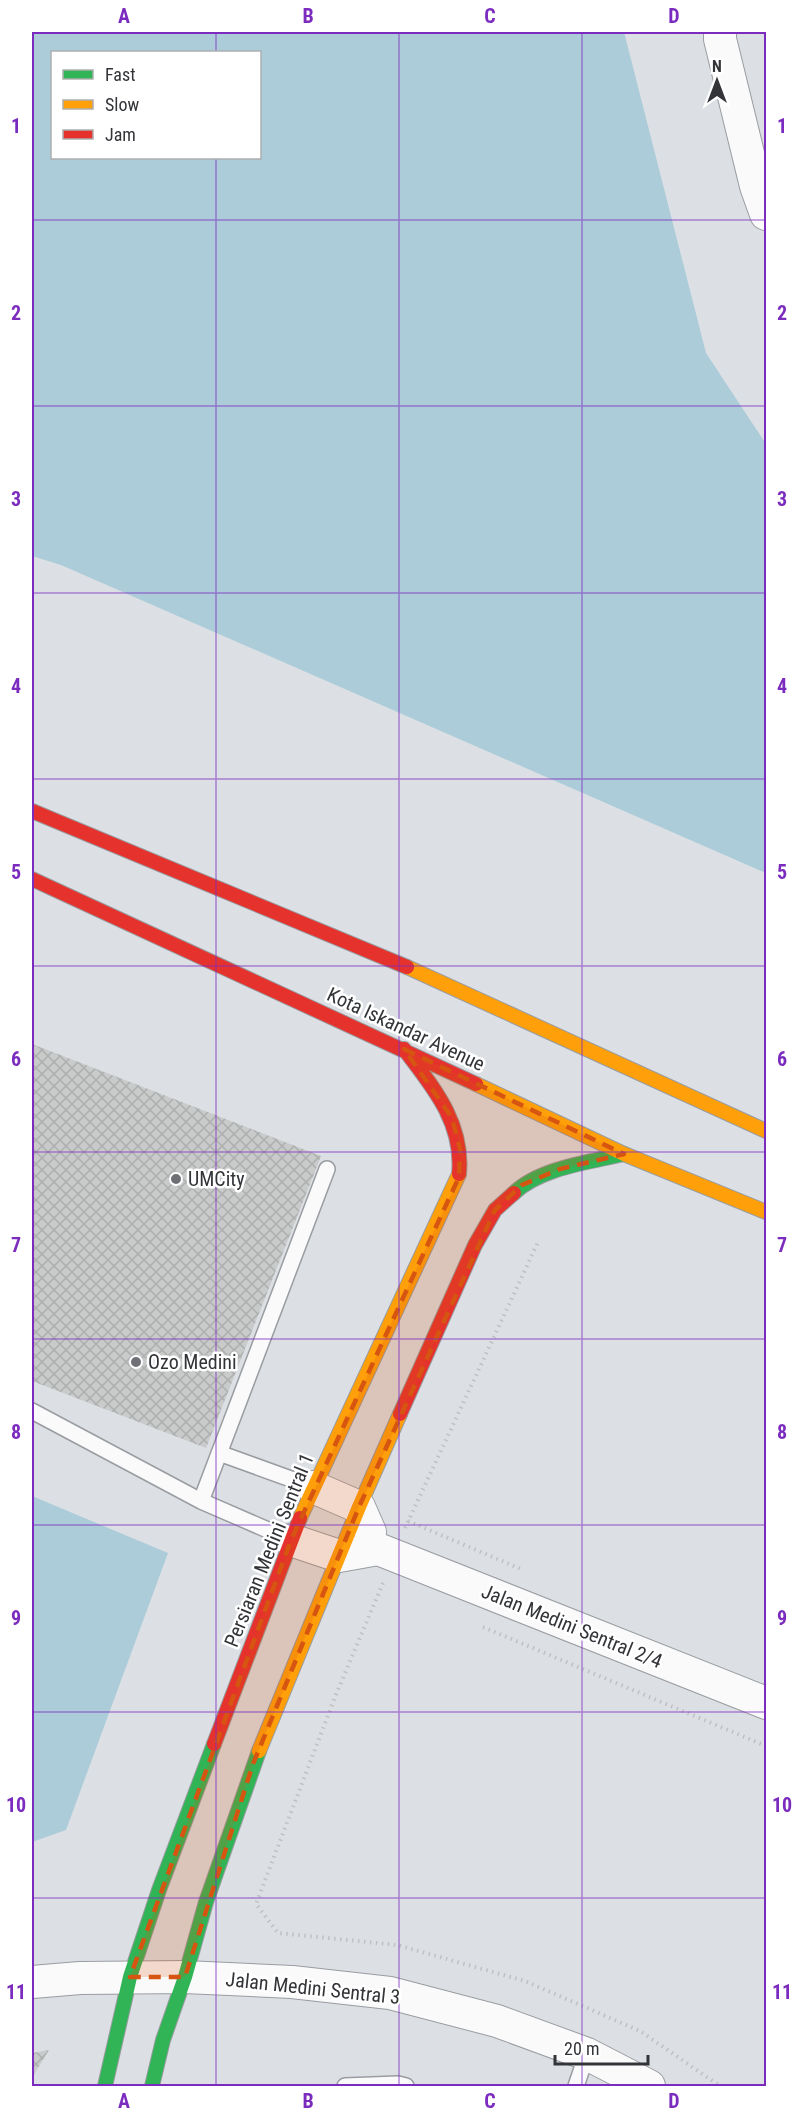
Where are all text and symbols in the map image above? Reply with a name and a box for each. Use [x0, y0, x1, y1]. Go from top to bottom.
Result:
text: A [118, 4, 130, 28]
text: B [302, 4, 314, 28]
text: C [484, 4, 496, 28]
text: D [668, 4, 680, 28]
legend [51, 51, 261, 159]
north arrow [687, 51, 747, 111]
text: N [712, 57, 722, 76]
text: Fast [105, 64, 136, 85]
text: Slow [105, 94, 140, 115]
text: 1 [11, 114, 21, 138]
text: 1 [777, 114, 787, 138]
text: Jam [105, 124, 136, 145]
text: 2 [11, 301, 21, 325]
text: 2 [777, 301, 787, 325]
text: 3 [11, 487, 21, 511]
text: 3 [777, 487, 787, 511]
text: 4 [11, 674, 21, 698]
text: 4 [777, 674, 787, 698]
text: 5 [11, 860, 21, 884]
text: 5 [777, 860, 787, 884]
street label: Kota Iskandar Avenue [323, 982, 489, 1076]
text: 6 [11, 1047, 21, 1071]
text: 6 [777, 1047, 787, 1071]
place label: UMCity [188, 1167, 245, 1191]
marker: UMCity [169, 1172, 183, 1186]
text: 7 [11, 1233, 21, 1257]
text: 7 [777, 1233, 787, 1257]
place label: Ozo Medini [148, 1350, 237, 1374]
marker: Ozo Medini [129, 1355, 143, 1369]
text: 8 [11, 1420, 21, 1444]
text: 8 [777, 1420, 787, 1444]
street label: Persiaran Medini Sentral 1 [219, 1450, 319, 1650]
street label: Jalan Medini Sentral 2/4 [478, 1579, 666, 1673]
text: 9 [11, 1606, 21, 1630]
text: 9 [777, 1606, 787, 1630]
text: 10 [6, 1793, 26, 1817]
text: 10 [772, 1793, 792, 1817]
street label: Jalan Medini Sentral 3 [225, 1967, 401, 2009]
text: 11 [6, 1980, 26, 2004]
text: 11 [772, 1980, 792, 2004]
scale bar [555, 2028, 648, 2066]
text: 20 m [564, 2038, 599, 2059]
text: A [118, 2089, 130, 2113]
text: B [302, 2089, 314, 2113]
text: C [484, 2089, 496, 2113]
text: D [668, 2089, 680, 2113]

